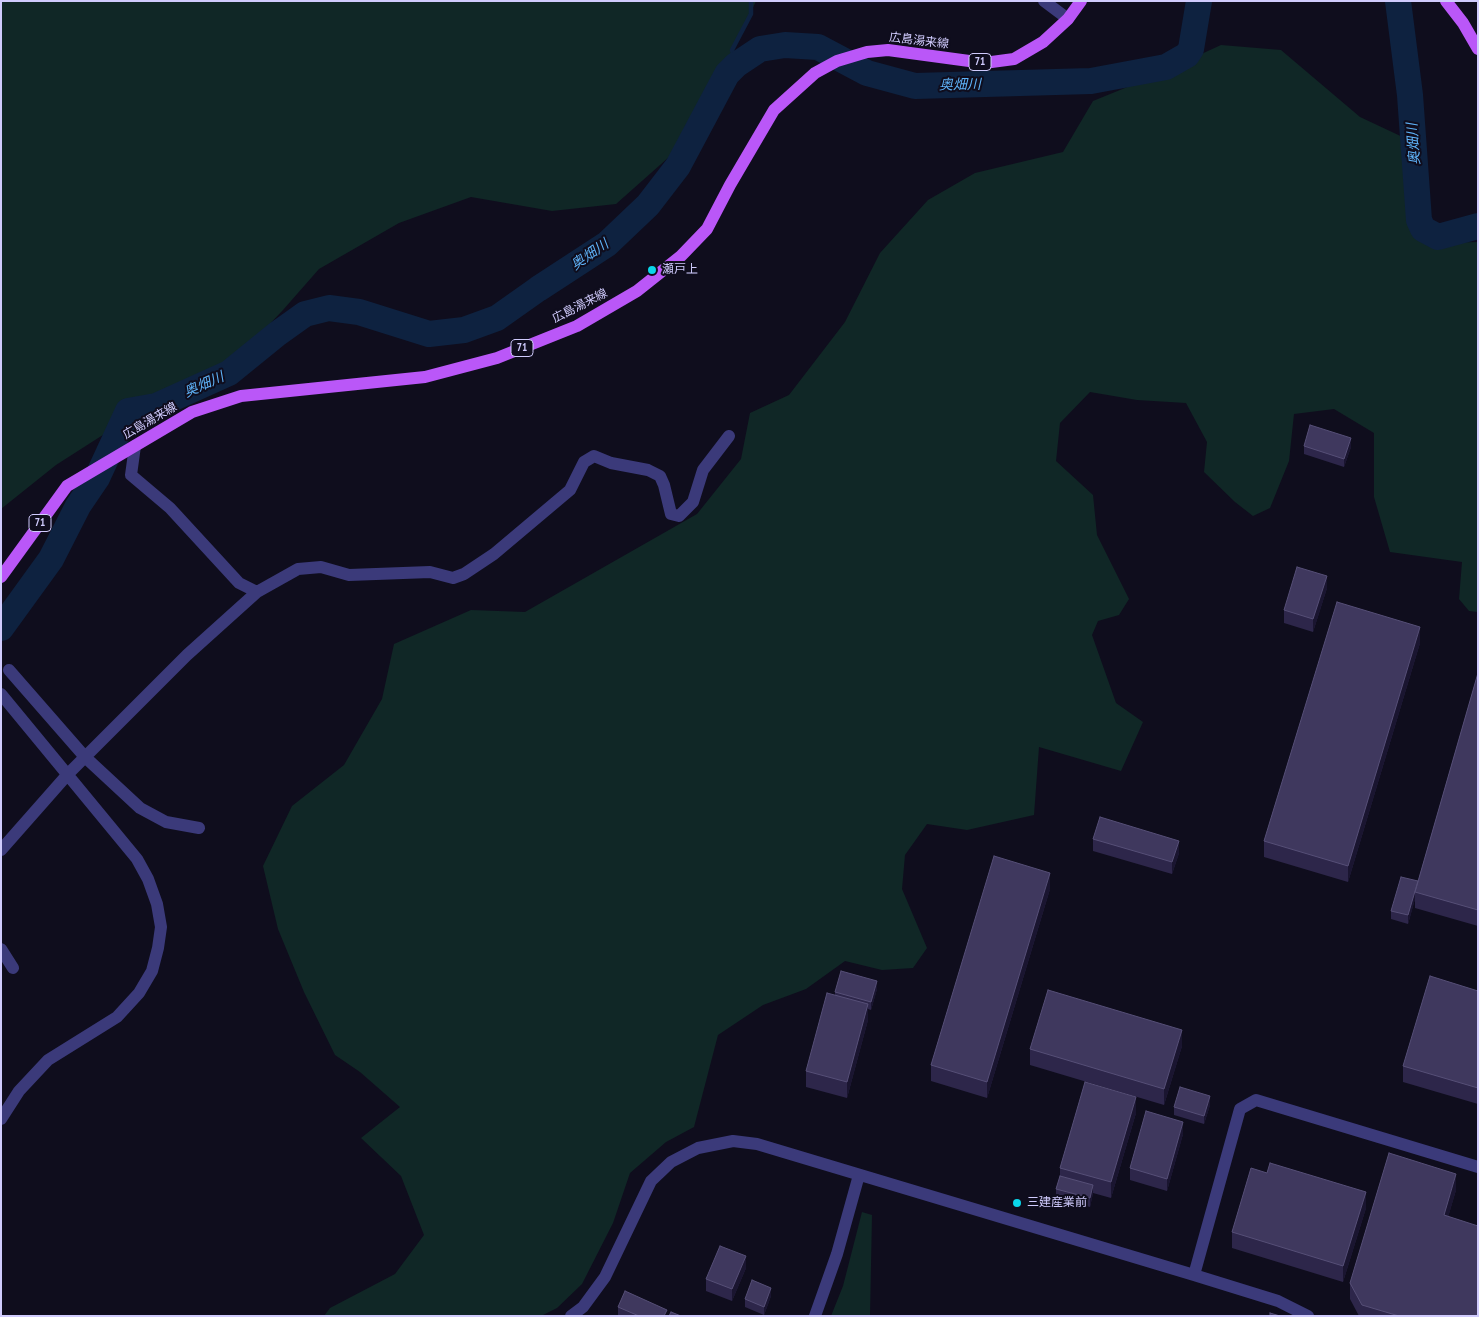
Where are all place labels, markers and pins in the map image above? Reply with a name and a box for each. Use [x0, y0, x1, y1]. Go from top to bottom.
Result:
place label: 瀬戸上 [662, 263, 698, 277]
marker: 瀬戸上 [646, 264, 658, 276]
place label: 三建産業前 [1027, 1196, 1087, 1210]
marker: 三建産業前 [1011, 1197, 1023, 1209]

